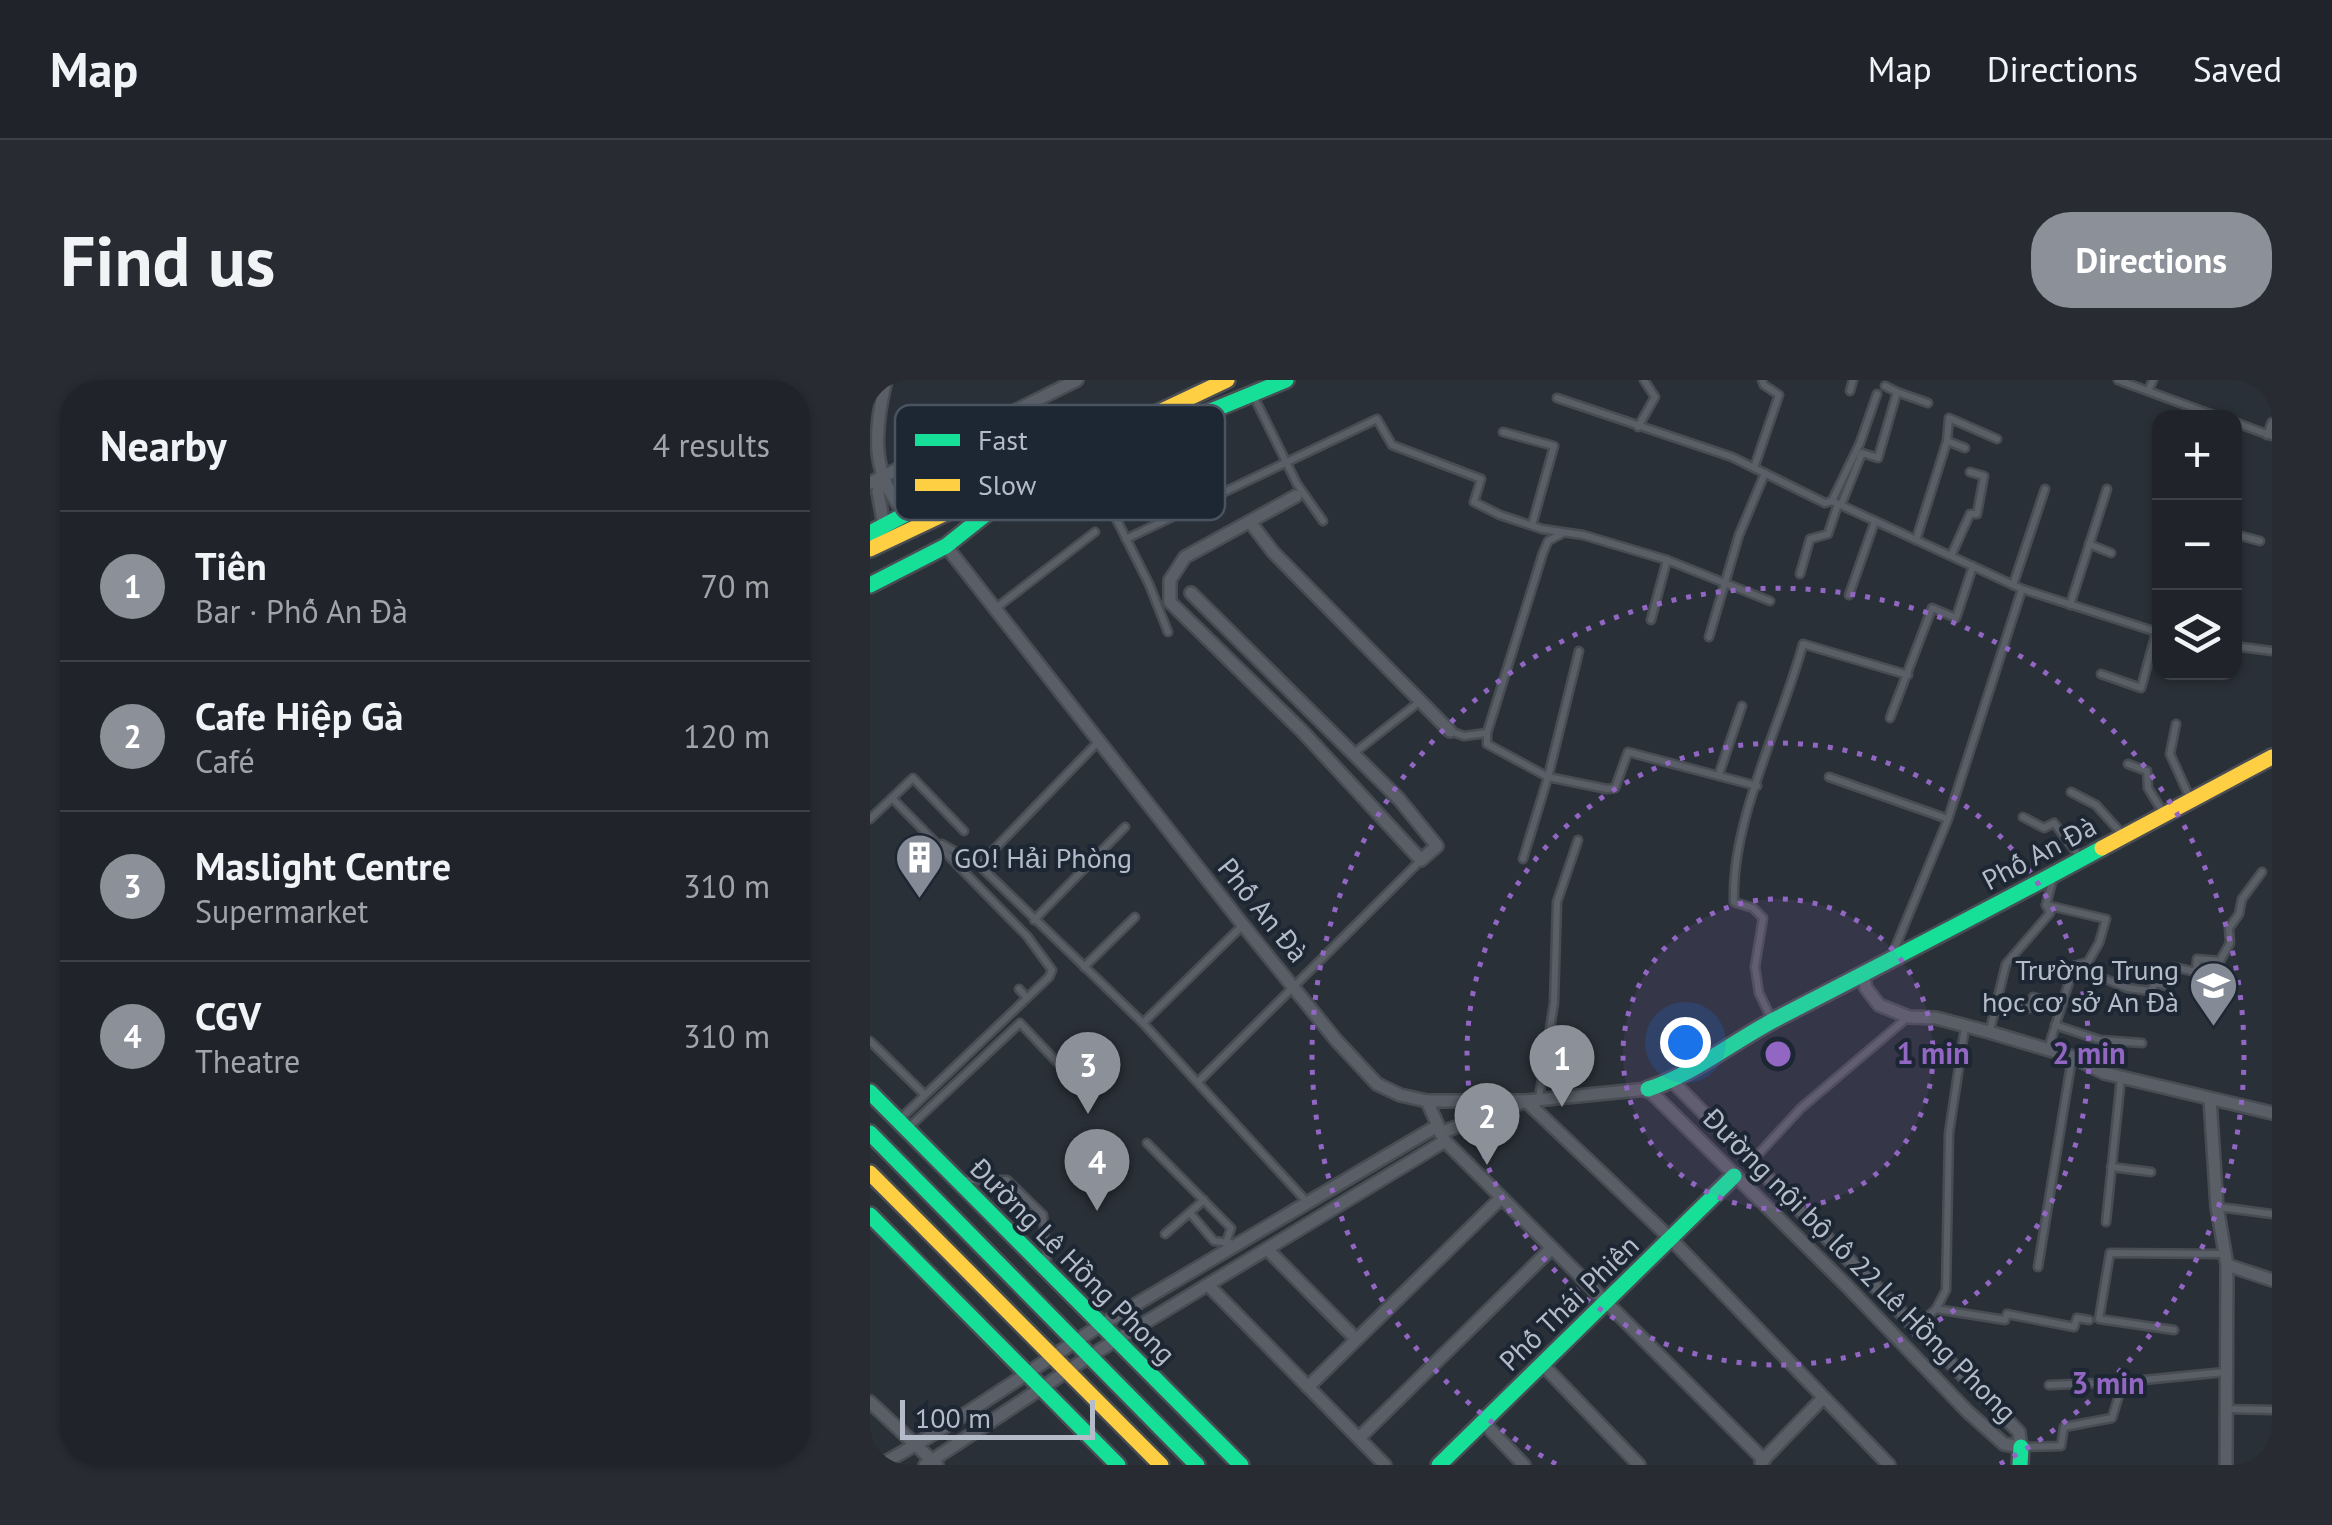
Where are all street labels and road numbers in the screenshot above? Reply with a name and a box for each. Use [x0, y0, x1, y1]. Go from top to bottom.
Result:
street label: Phố An Đà [1975, 807, 2102, 898]
street label: Phố An Đà [1210, 850, 1317, 970]
street label: Đường nội bộ lô 22 Lê Hồng Phong [1695, 1099, 2025, 1429]
street label: Đường Lê Hồng Phong [962, 1149, 1184, 1371]
street label: Phố Thái Phiên [1491, 1227, 1646, 1379]

